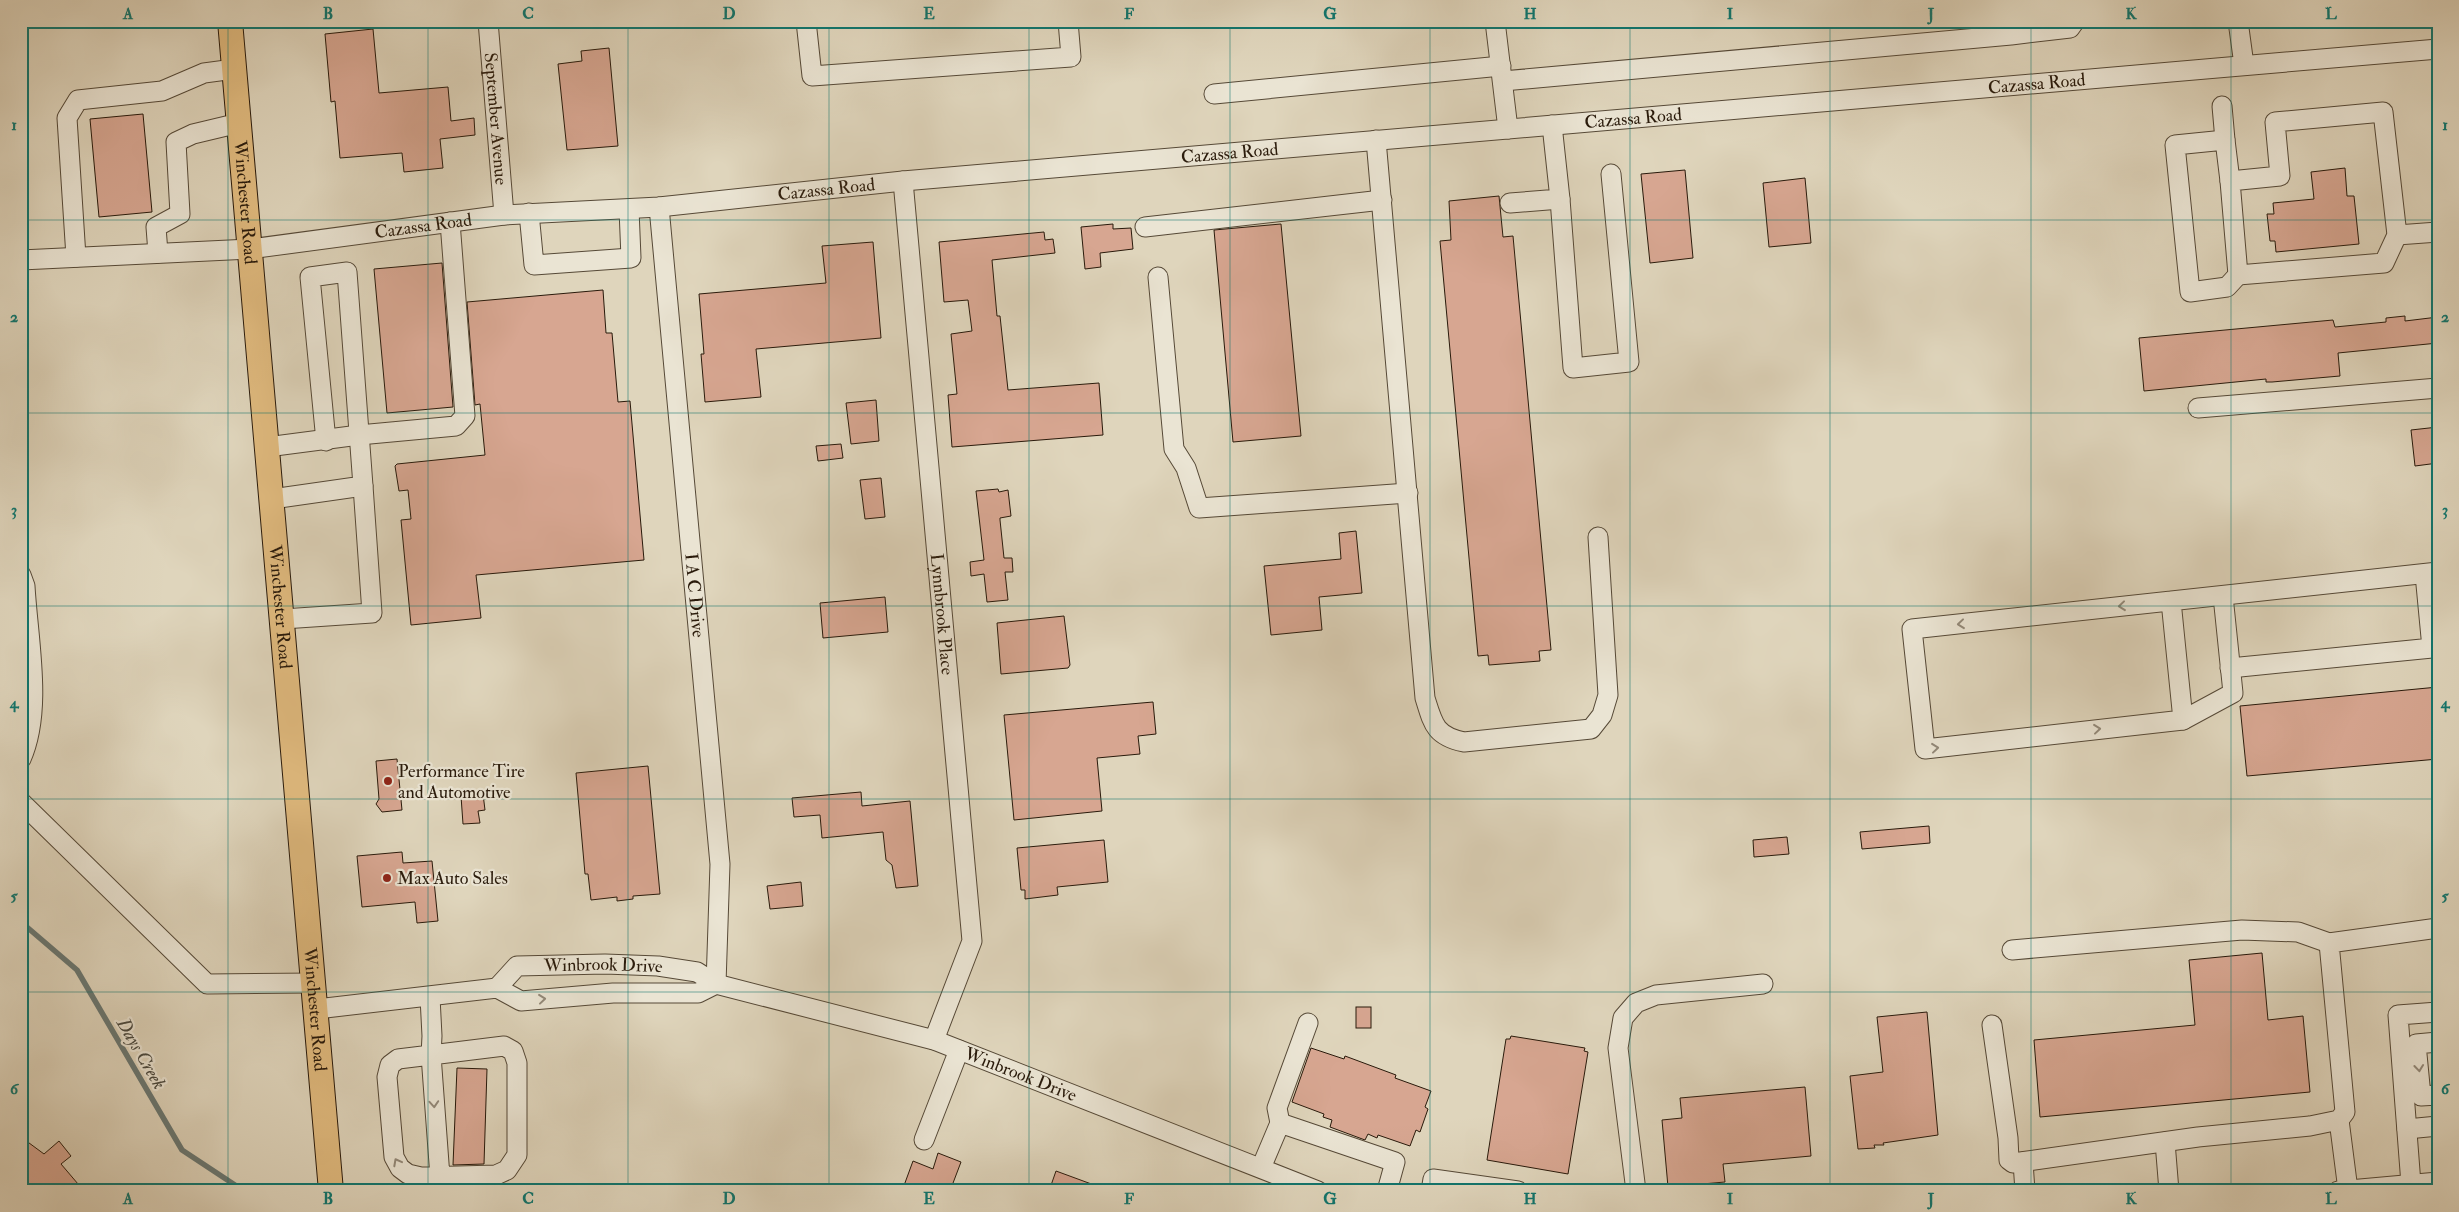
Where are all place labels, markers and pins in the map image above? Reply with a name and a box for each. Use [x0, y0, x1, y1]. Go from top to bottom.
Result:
place label: Performance Tire and Automotive [398, 760, 525, 804]
marker: Performance Tire and Automotive [382, 775, 394, 787]
place label: Max Auto Sales [397, 867, 508, 890]
marker: Max Auto Sales [381, 872, 393, 884]

